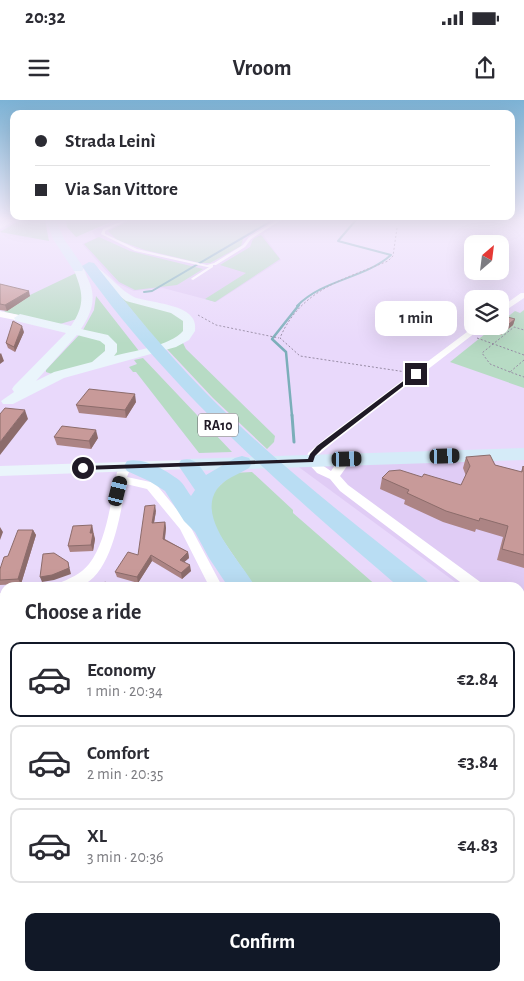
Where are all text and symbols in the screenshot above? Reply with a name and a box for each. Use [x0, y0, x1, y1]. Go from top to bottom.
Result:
text: 20:32 [25, 8, 65, 27]
icon: menu [25, 54, 53, 82]
icon: share [471, 54, 499, 82]
text: Vroom [233, 57, 291, 79]
text: Strada Leinì [65, 132, 155, 151]
text: Via San Vittore [65, 180, 178, 199]
north arrow [464, 235, 509, 280]
map controls [464, 235, 509, 335]
button: layers [464, 290, 509, 335]
callout: 1 min [375, 302, 457, 336]
text: 1 min [399, 310, 433, 326]
route end [405, 363, 427, 385]
road number: RA10 [198, 414, 238, 436]
car [429, 448, 460, 464]
car [331, 451, 362, 467]
route start [72, 457, 94, 479]
car [107, 475, 128, 507]
text: Choose a ride [25, 601, 141, 623]
icon: car [27, 657, 72, 702]
text: Economy [87, 661, 156, 680]
text: €2.84 [457, 670, 498, 689]
text: 1 min · 20:34 [87, 683, 163, 699]
icon: car [27, 740, 72, 785]
text: Comfort [87, 744, 149, 763]
text: €3.84 [458, 753, 498, 772]
text: 2 min · 20:35 [87, 766, 163, 782]
icon: car [27, 823, 72, 868]
text: XL [87, 827, 107, 846]
text: €4.83 [458, 836, 498, 855]
text: 3 min · 20:36 [87, 849, 164, 865]
button: Confirm [25, 913, 500, 971]

